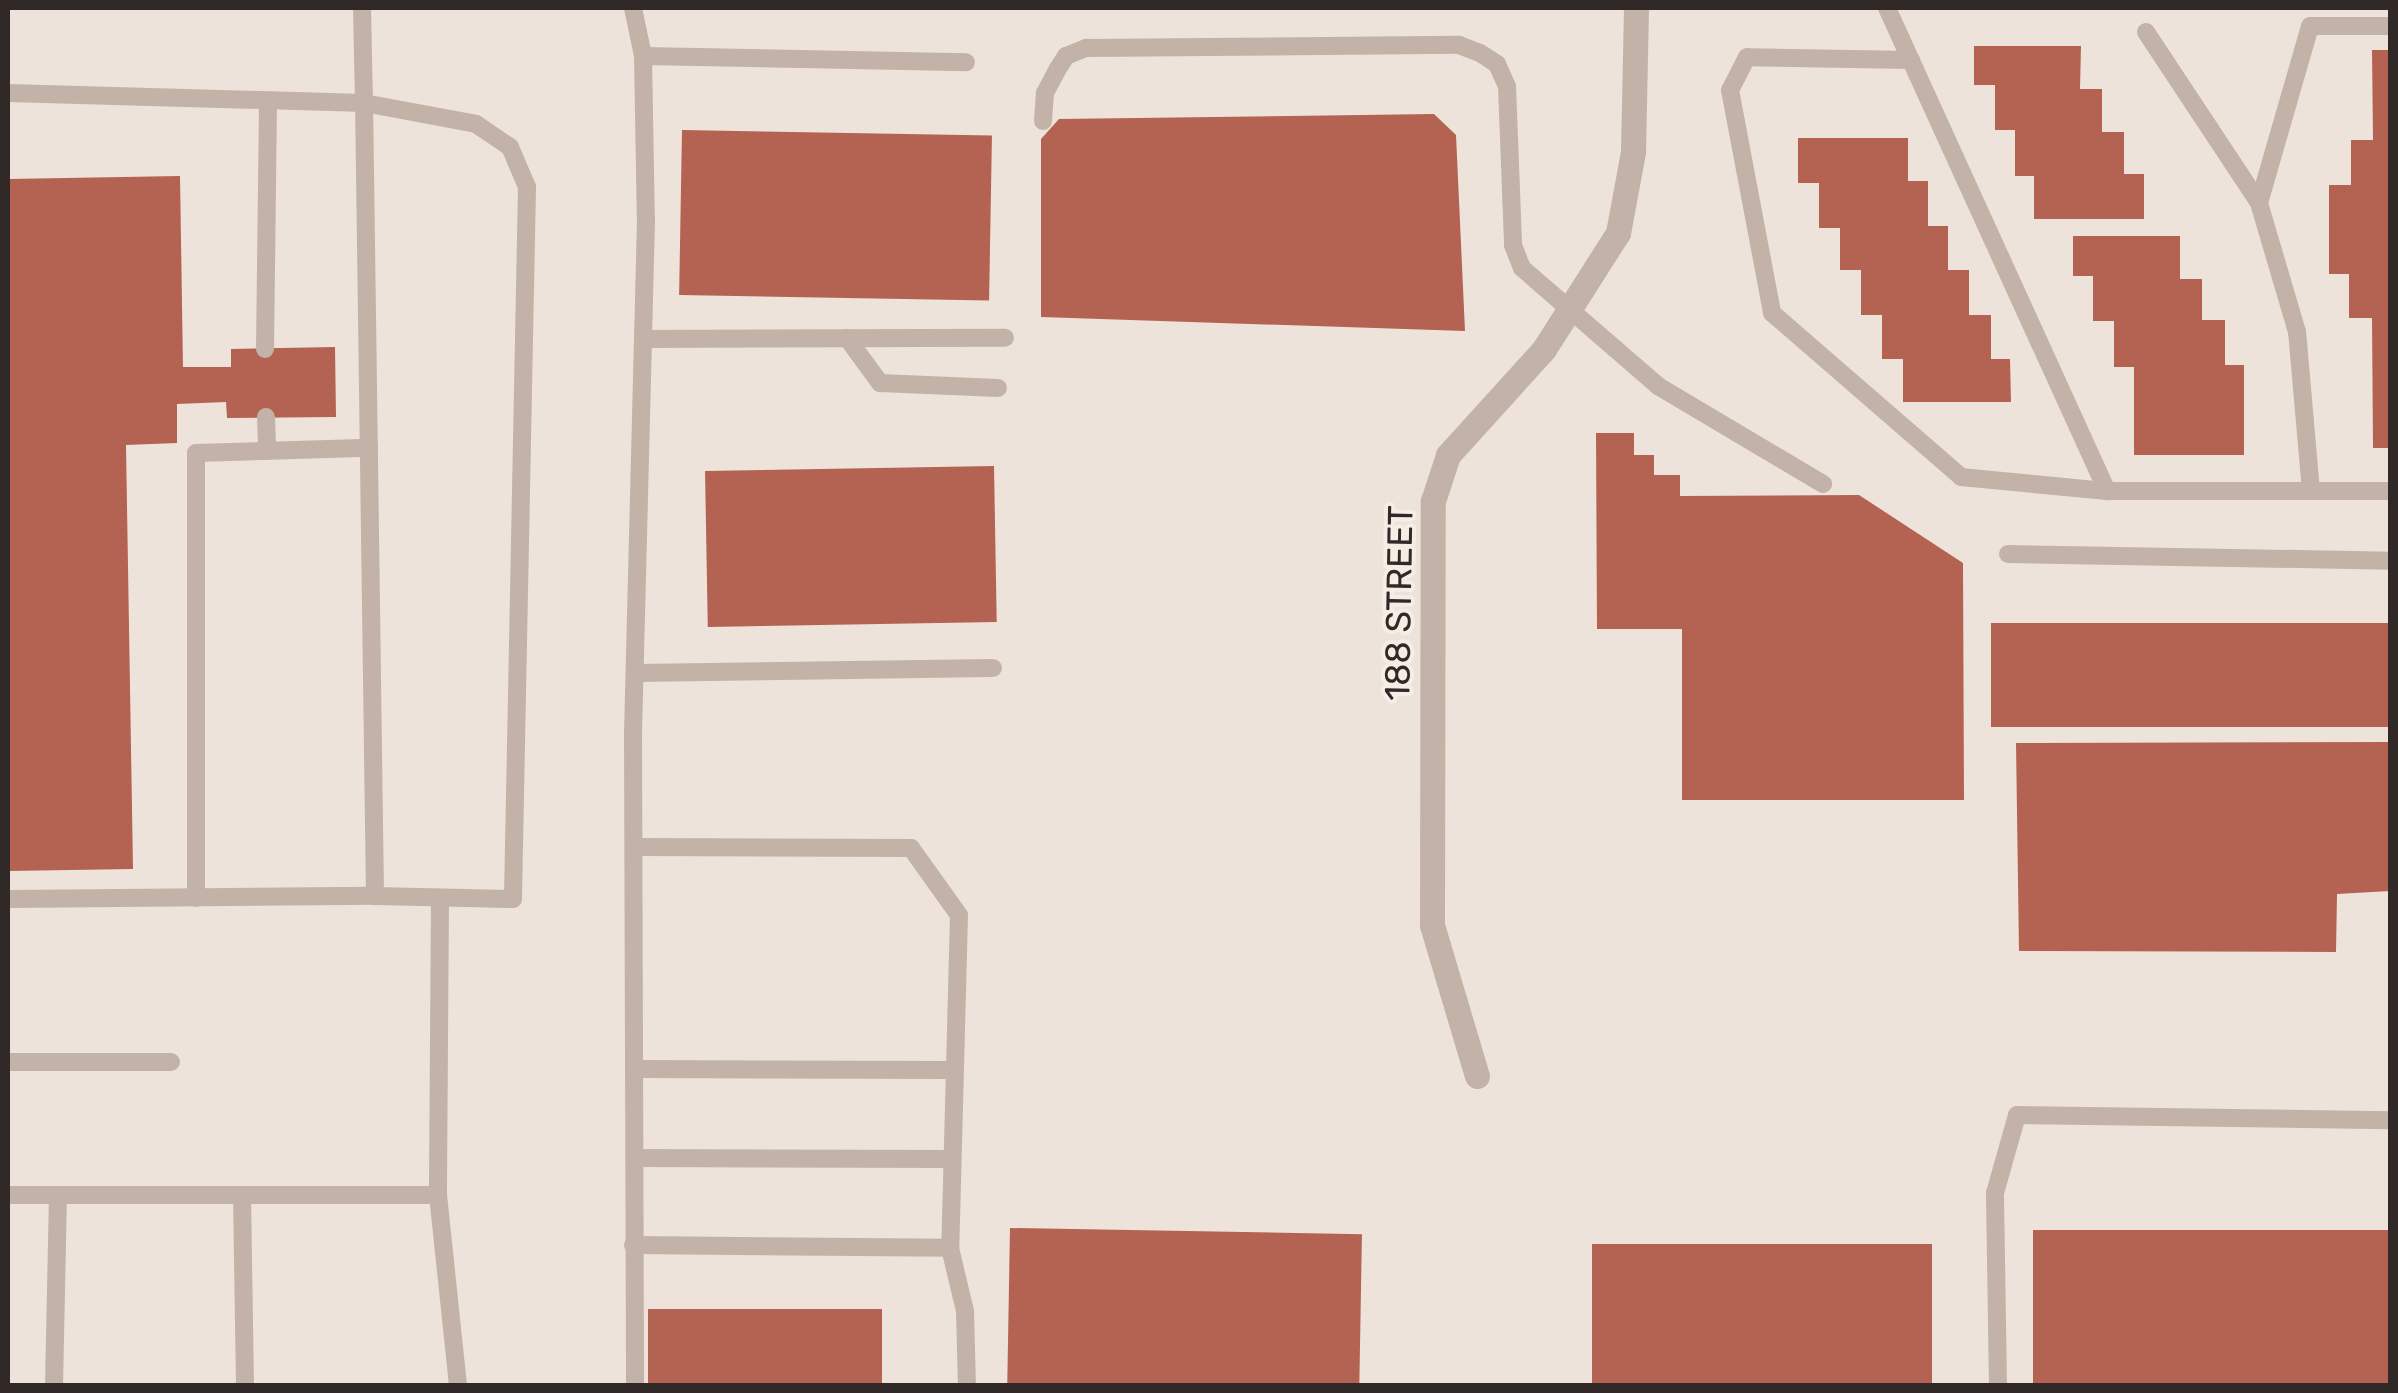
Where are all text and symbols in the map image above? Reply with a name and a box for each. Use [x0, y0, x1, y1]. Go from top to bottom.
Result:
street label: 188 STREET [1376, 505, 1422, 701]

